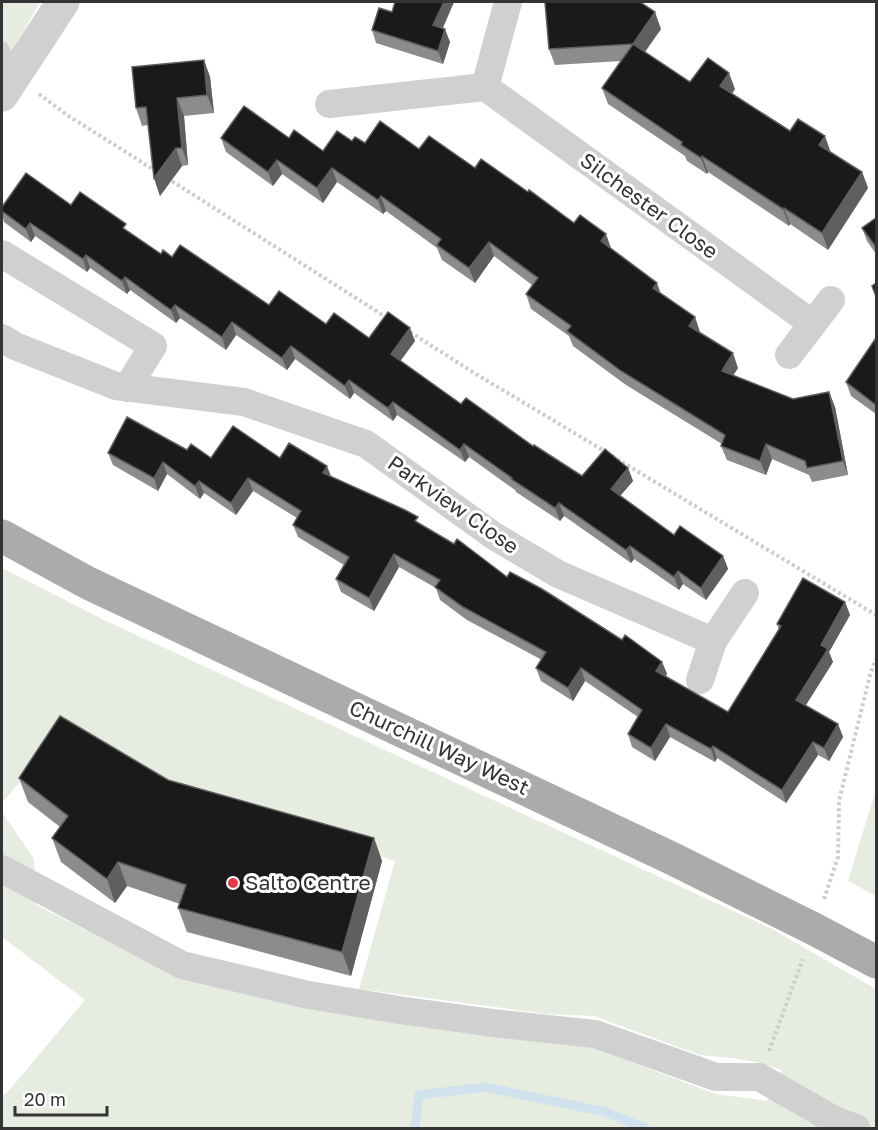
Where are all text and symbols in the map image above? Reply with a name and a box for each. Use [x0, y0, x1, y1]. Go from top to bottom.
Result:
street label: Silchester Close [576, 146, 724, 264]
street label: Parkview Close [383, 449, 524, 559]
street label: Churchill Way West [345, 694, 533, 800]
place label: Salto Centre [245, 869, 371, 895]
marker: Salto Centre [226, 876, 240, 890]
scale bar [15, 1079, 106, 1117]
text: 20 m [24, 1088, 66, 1110]

